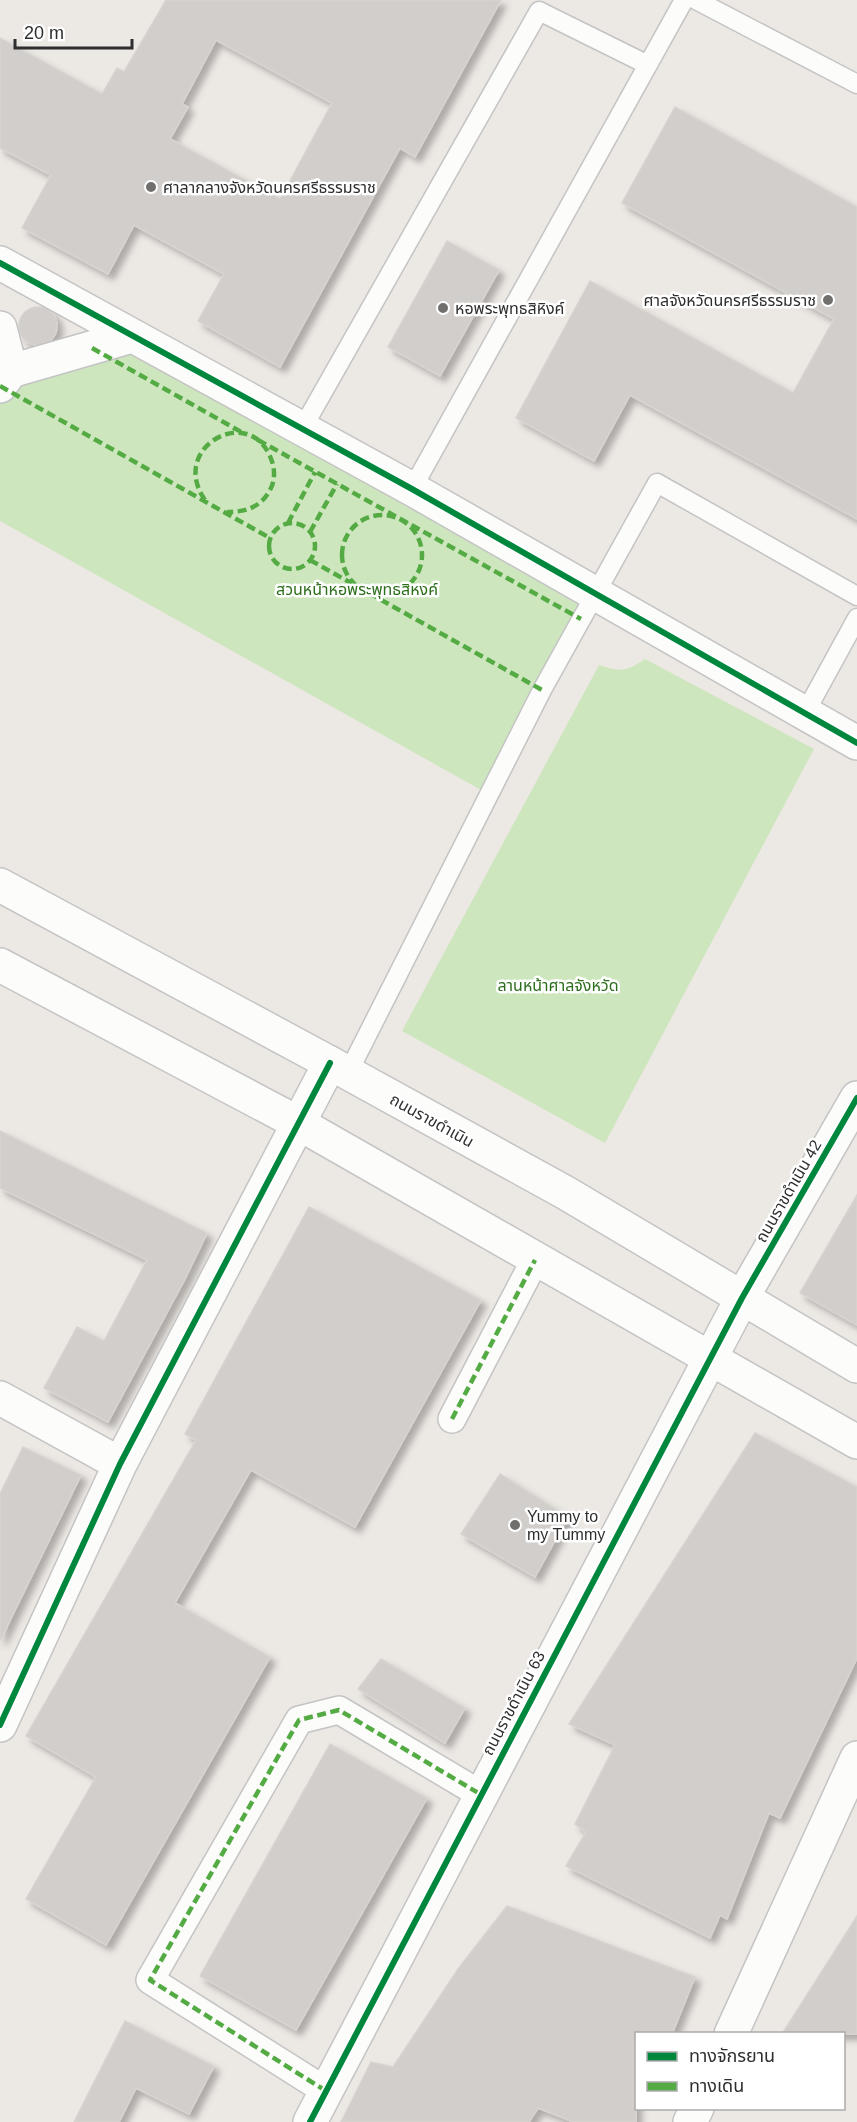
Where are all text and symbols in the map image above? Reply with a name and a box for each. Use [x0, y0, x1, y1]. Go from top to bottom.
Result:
scale bar [15, 12, 132, 50]
text: 20 m [24, 23, 64, 43]
place label: ศาลากลางจังหวัดนครศรีธรรมราช [163, 179, 376, 196]
marker: ศาลากลางจังหวัดนครศรีธรรมราช [144, 180, 158, 194]
place label: ศาลจังหวัดนครศรีธรรมราช [644, 292, 816, 309]
marker: ศาลจังหวัดนครศรีธรรมราช [821, 293, 835, 307]
place label: หอพระพุทธสิหิงค์ [455, 300, 564, 318]
marker: หอพระพุทธสิหิงค์ [436, 301, 450, 315]
park label: สวนหน้าหอพระพุทธสิหงค์ [276, 581, 438, 599]
park label: ลานหน้าศาลจังหวัด [497, 977, 619, 994]
street label: ถนนราขดำเนิน [387, 1090, 477, 1150]
street label: ถนนราขดำเนิน 42 [752, 1137, 825, 1245]
place label: Yummy to my Tummy [527, 1508, 605, 1543]
marker: Yummy to my Tummy [508, 1518, 522, 1532]
street label: ถนนราขดำเนิน 63 [479, 1648, 548, 1758]
legend [635, 2032, 845, 2110]
text: ทางจักรยาน [689, 2046, 775, 2066]
text: ทางเดิน [689, 2076, 744, 2096]

